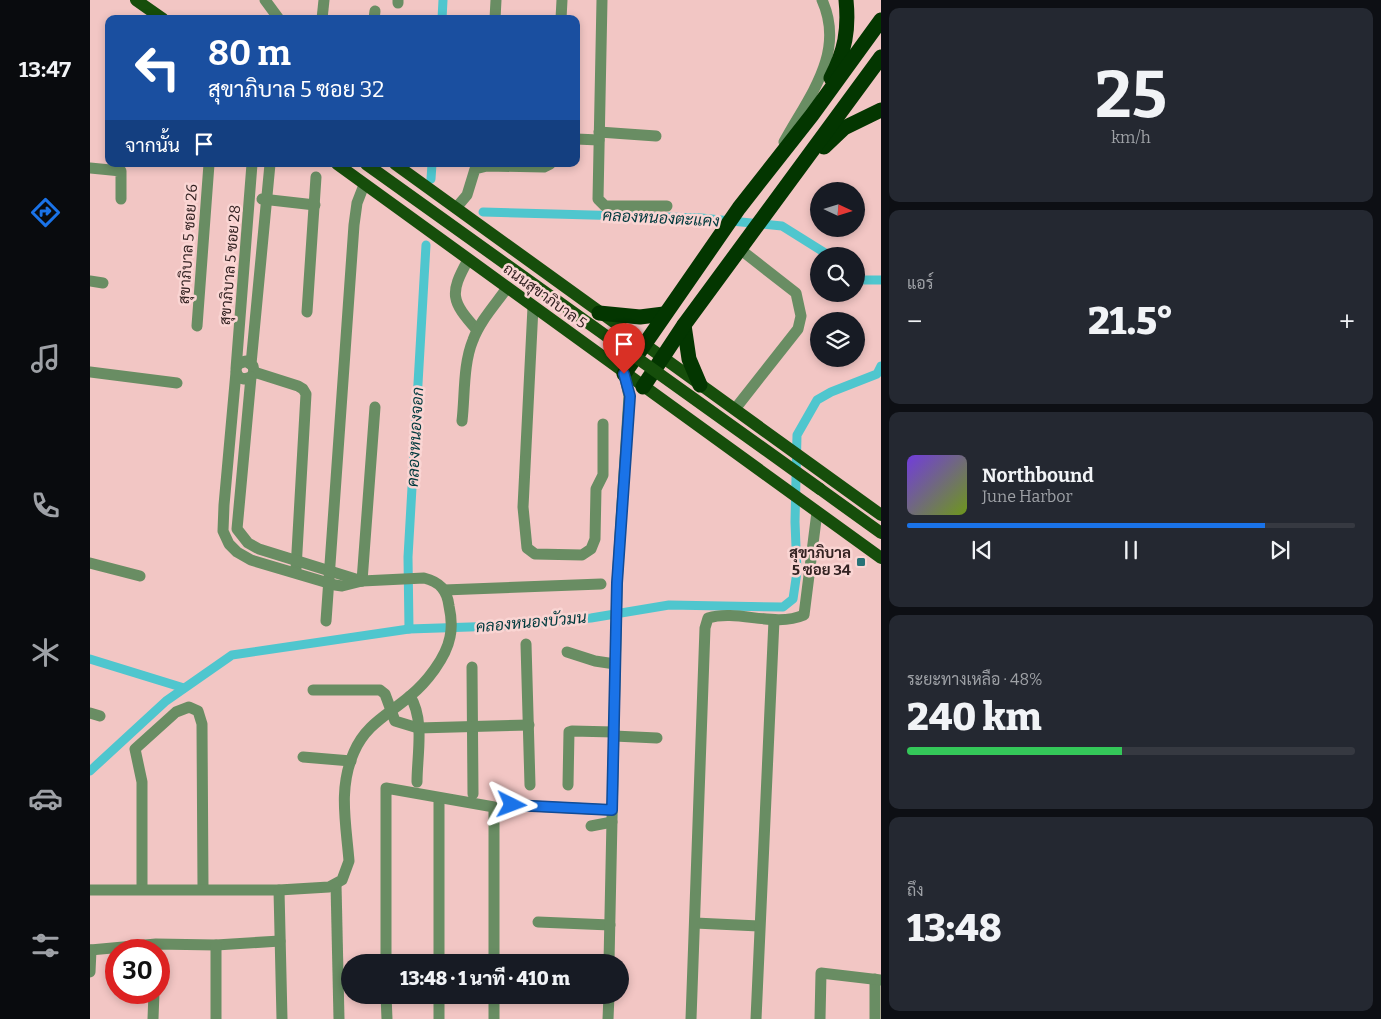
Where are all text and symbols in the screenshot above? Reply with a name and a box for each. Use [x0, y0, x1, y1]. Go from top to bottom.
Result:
text: 80 m [208, 32, 291, 74]
icon: left [125, 35, 190, 100]
text: 13:47 [19, 56, 71, 83]
text: 25 [1095, 56, 1167, 134]
text: สุขาภิบาล 5 ซอย 32 [208, 76, 384, 103]
text: km/h [1111, 128, 1151, 147]
icon: arrive [190, 130, 218, 158]
text: จากนั้น [125, 134, 180, 157]
north arrow [810, 182, 865, 238]
map controls [810, 182, 865, 367]
street label: สุขาภิบาล 5 ซอย 26 [175, 183, 203, 305]
icon: directions [28, 195, 63, 230]
street label: สุขาภิบาล 5 ซอย 28 [216, 204, 246, 326]
water label: คลองหนองตะแคง [602, 205, 720, 231]
button: search [810, 247, 865, 302]
street label: ถนนสุขาภิบาล 5 [499, 260, 590, 334]
text: แอร์ [907, 274, 933, 293]
text: 21.5° [1088, 298, 1174, 344]
text: − [907, 305, 922, 338]
text: + [1339, 305, 1355, 338]
button: layers [810, 312, 865, 367]
pin [603, 323, 645, 374]
icon: arrive [610, 330, 638, 358]
icon: music [28, 341, 63, 376]
water label: คลองหนองจอก [403, 387, 427, 487]
text: Northbound [982, 464, 1094, 487]
text: June Harbor [982, 487, 1073, 506]
icon: phone [28, 488, 63, 523]
icon: previous [968, 536, 996, 564]
icon: pause [1117, 536, 1145, 564]
icon: next [1266, 536, 1294, 564]
place label: สุขาภิบาล 5 ซอย 34 [789, 544, 851, 579]
marker: สุขาภิบาล 5 ซอย 34 [855, 556, 867, 568]
water label: คลองหนองบัวมน [475, 607, 587, 636]
icon: climate [28, 635, 63, 670]
text: ระยะทางเหลือ · 48% [907, 670, 1043, 689]
text: 240 km [907, 694, 1042, 740]
position arrow [485, 778, 537, 830]
icon: car [28, 781, 63, 816]
text: ถึง [907, 881, 924, 900]
text: 13:48 [907, 905, 1002, 951]
icon: filters [28, 928, 63, 963]
speed limit sign: 30 [105, 939, 170, 1004]
text: 13:48 · 1 นาที · 410 m [400, 967, 570, 990]

